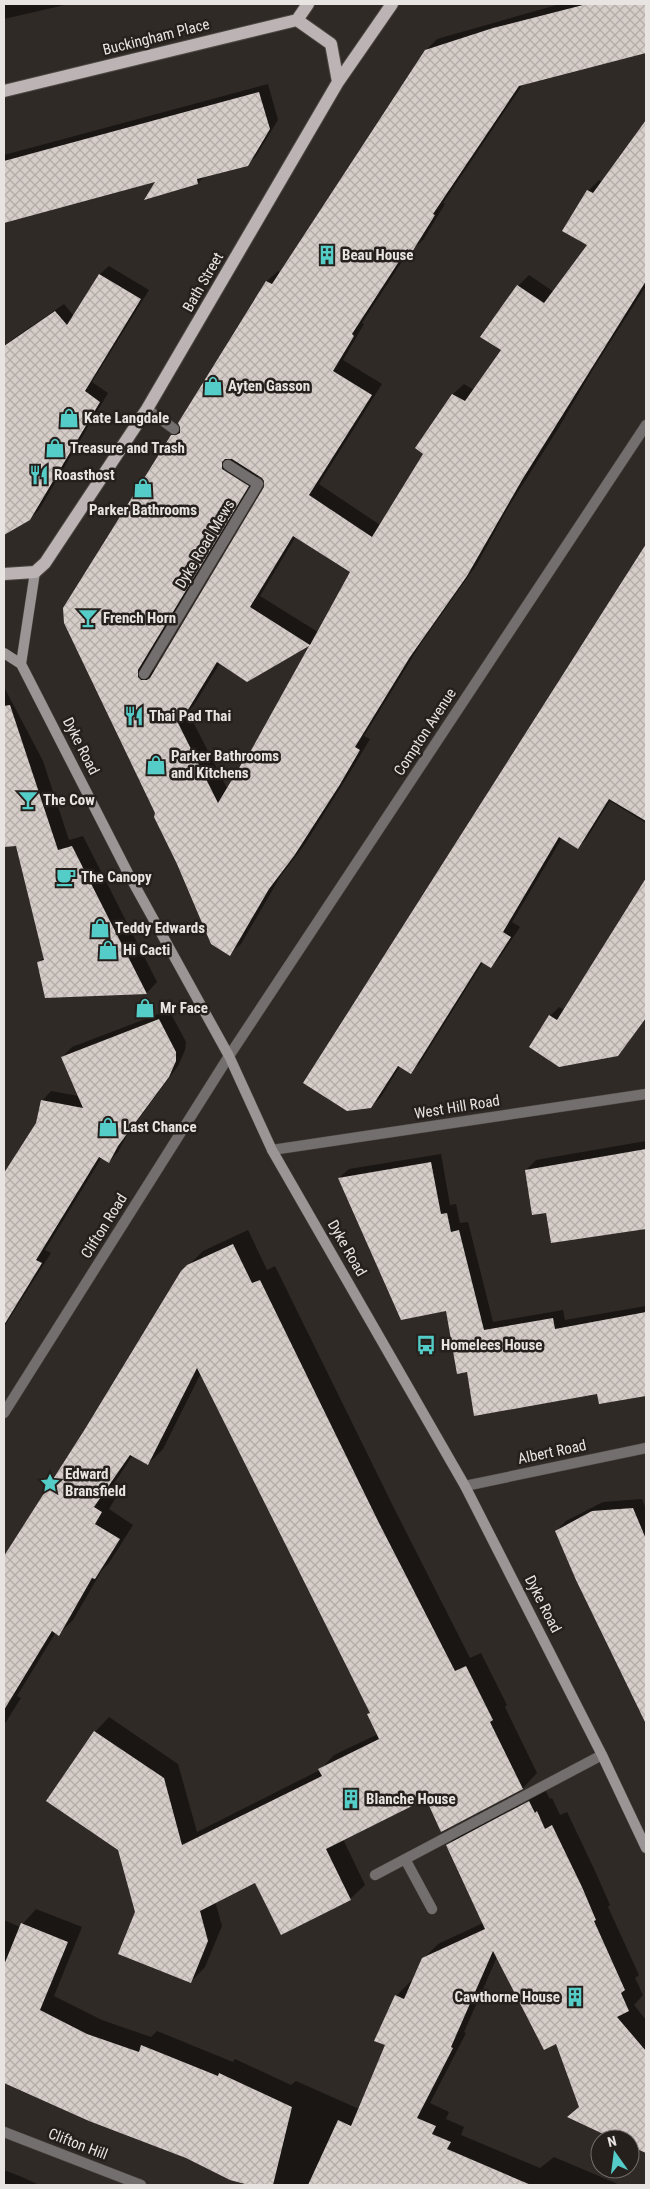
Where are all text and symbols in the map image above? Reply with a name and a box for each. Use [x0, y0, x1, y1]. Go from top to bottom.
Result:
street label: Buckingham Place [101, 15, 211, 59]
building icon: Beau House [316, 244, 338, 266]
place label: Beau House [342, 246, 414, 264]
street label: Bath Street [179, 249, 227, 315]
shop icon: Ayten Gasson [202, 375, 224, 397]
place label: Ayten Gasson [228, 377, 310, 395]
shop icon: Kate Langdale [58, 407, 80, 429]
place label: Kate Langdale [84, 409, 169, 427]
shop icon: Treasure and Trash [44, 437, 66, 459]
place label: Treasure and Trash [70, 439, 185, 457]
restaurant icon: Roasthost [28, 464, 50, 486]
place label: Roasthost [54, 466, 115, 484]
shop icon: Parker Bathrooms [132, 477, 154, 499]
street label: Dyke Road Mews [171, 496, 239, 592]
place label: Parker Bathrooms [89, 501, 197, 519]
bar icon: French Horn [77, 607, 99, 629]
place label: French Horn [103, 609, 176, 627]
street label: Compton Avenue [390, 685, 460, 779]
restaurant icon: Thai Pad Thai [123, 705, 145, 727]
place label: Thai Pad Thai [149, 707, 231, 725]
street label: Dyke Road [59, 714, 103, 778]
place label: Parker Bathrooms and Kitchens [171, 747, 279, 782]
shop icon: Parker Bathrooms and Kitchens [145, 754, 167, 776]
bar icon: The Cow [17, 789, 39, 811]
place label: The Cow [43, 791, 95, 809]
cafe icon: The Canopy [55, 866, 77, 888]
place label: The Canopy [81, 868, 152, 886]
shop icon: Teddy Edwards [89, 917, 111, 939]
place label: Teddy Edwards [115, 919, 205, 937]
shop icon: Hi Cacti [97, 939, 119, 961]
place label: Hi Cacti [123, 941, 170, 959]
shop icon: Mr Face [134, 997, 156, 1019]
place label: Mr Face [160, 999, 208, 1017]
street label: West Hill Road [413, 1091, 501, 1123]
shop icon: Last Chance [97, 1116, 119, 1138]
place label: Last Chance [123, 1118, 197, 1136]
street label: Clifton Road [77, 1190, 131, 1262]
street label: Dyke Road [324, 1217, 370, 1279]
bus stop icon: Homelees House [415, 1334, 437, 1356]
place label: Homelees House [441, 1336, 542, 1354]
street label: Albert Road [516, 1436, 588, 1468]
place label: Edward Bransfield [65, 1465, 126, 1500]
place icon: Edward Bransfield [39, 1472, 61, 1494]
street label: Dyke Road [521, 1572, 565, 1636]
building icon: Blanche House [340, 1788, 362, 1810]
place label: Blanche House [366, 1790, 456, 1808]
building icon: Cawthorne House [564, 1986, 586, 2008]
place label: Cawthorne House [454, 1988, 560, 2006]
street label: Clifton Hill [46, 2124, 110, 2164]
north arrow [590, 2129, 640, 2179]
text: N [606, 2133, 618, 2150]

